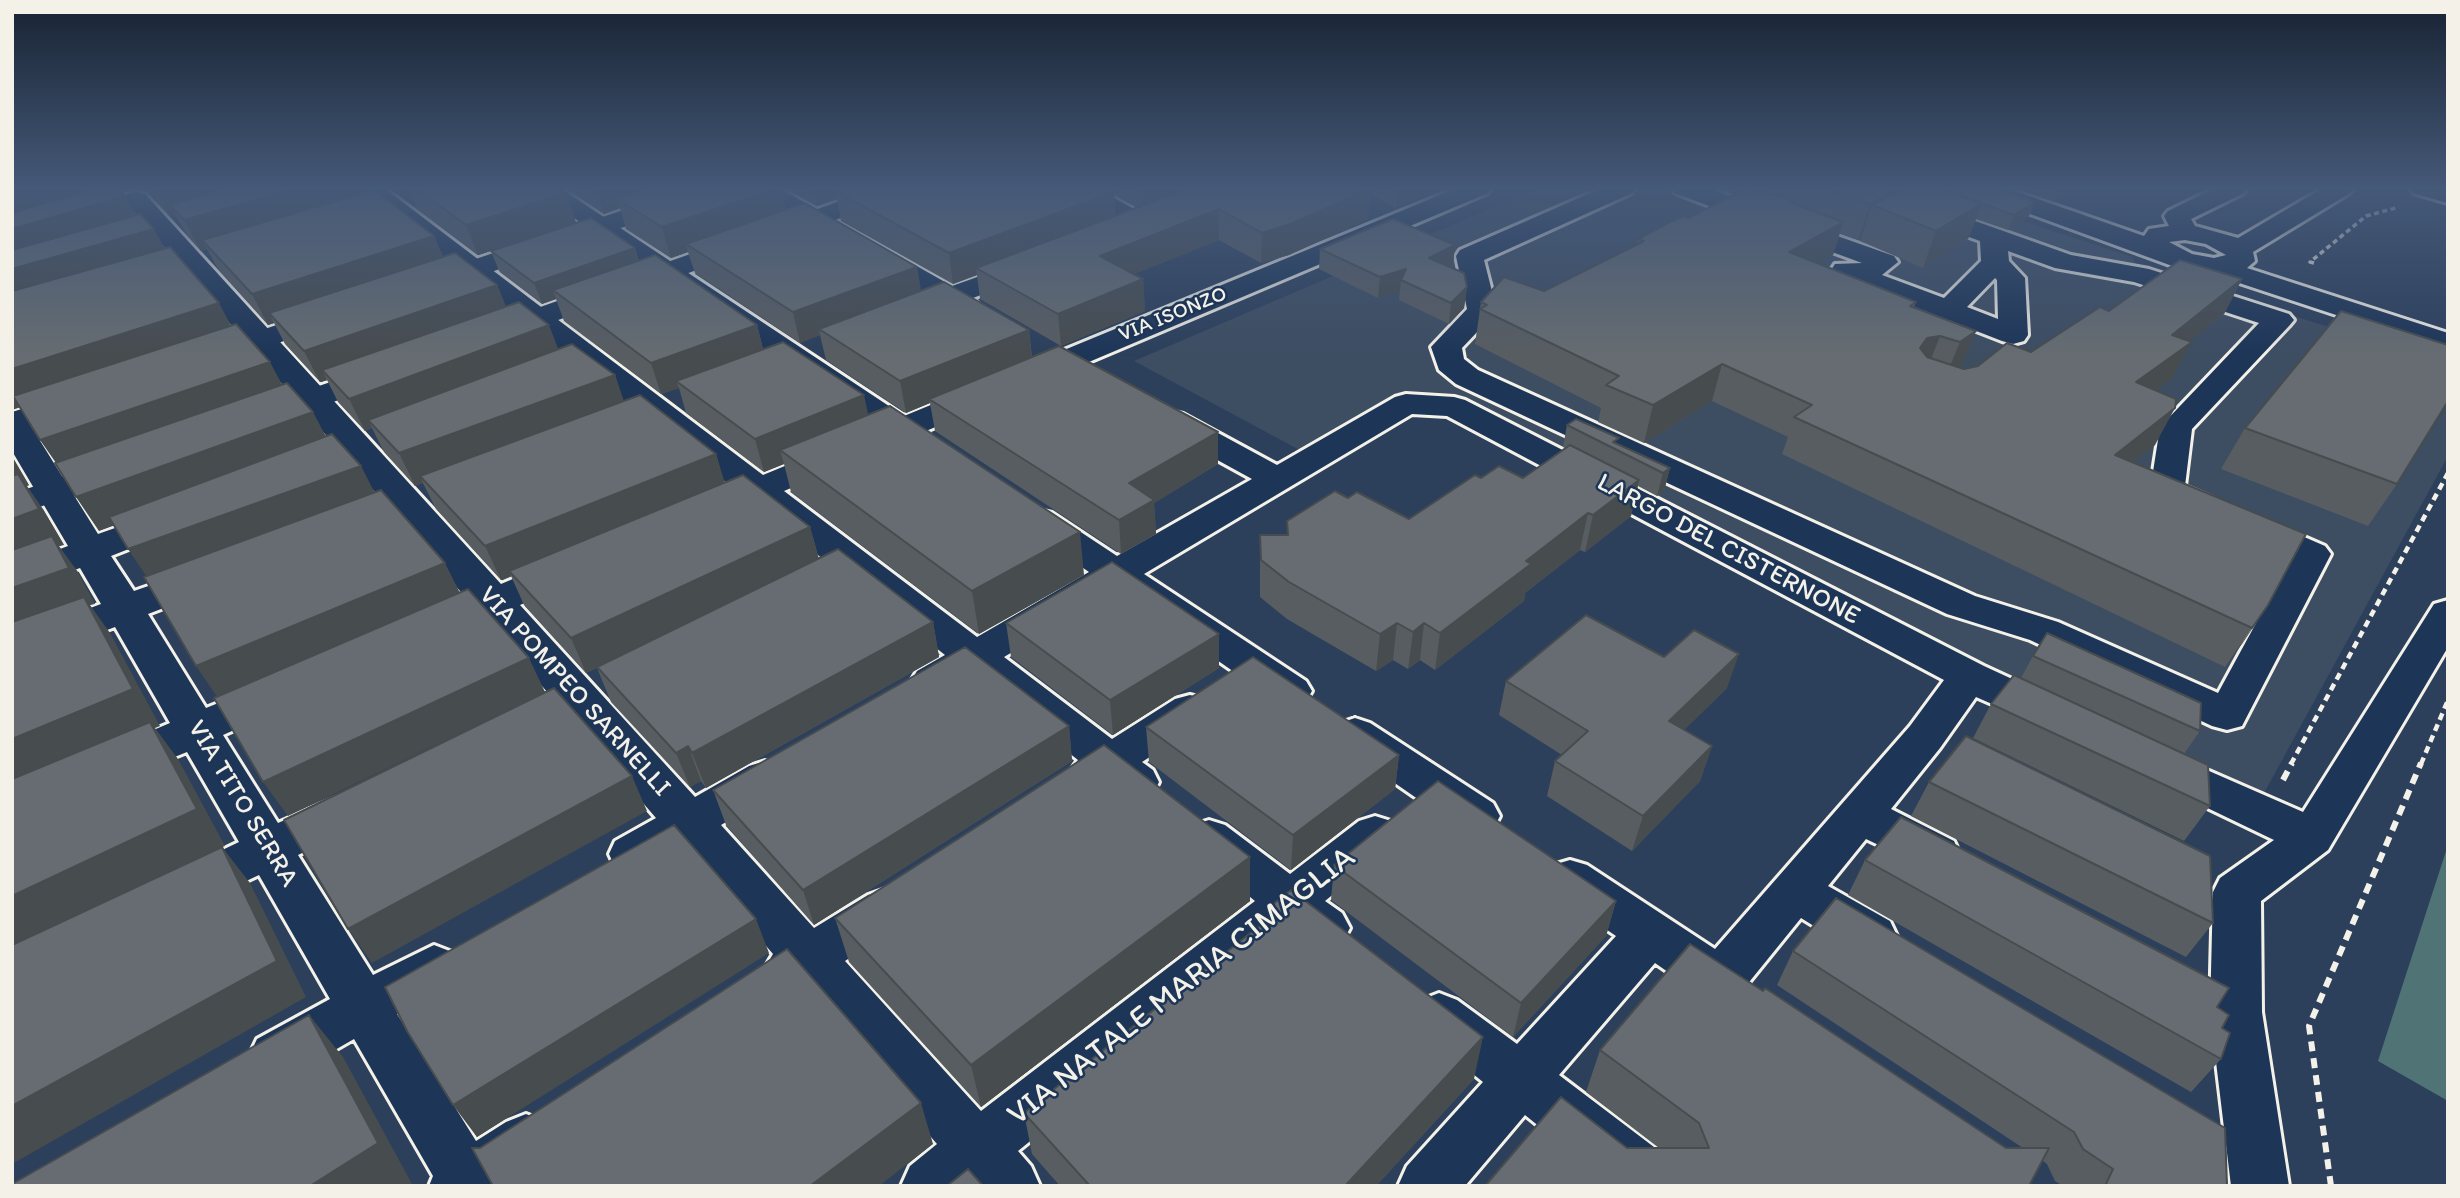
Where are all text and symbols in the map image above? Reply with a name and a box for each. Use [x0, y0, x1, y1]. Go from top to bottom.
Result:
street label: VIA ISONZO [1115, 282, 1231, 348]
street label: LARGO DEL CISTERNONE [1591, 467, 1865, 633]
street label: VIA POMPEO SARNELLI [471, 580, 677, 804]
street label: VIA TITO SERRA [180, 715, 304, 893]
street label: VIA NATALE MARIA CIMAGLIA [1000, 839, 1364, 1135]

